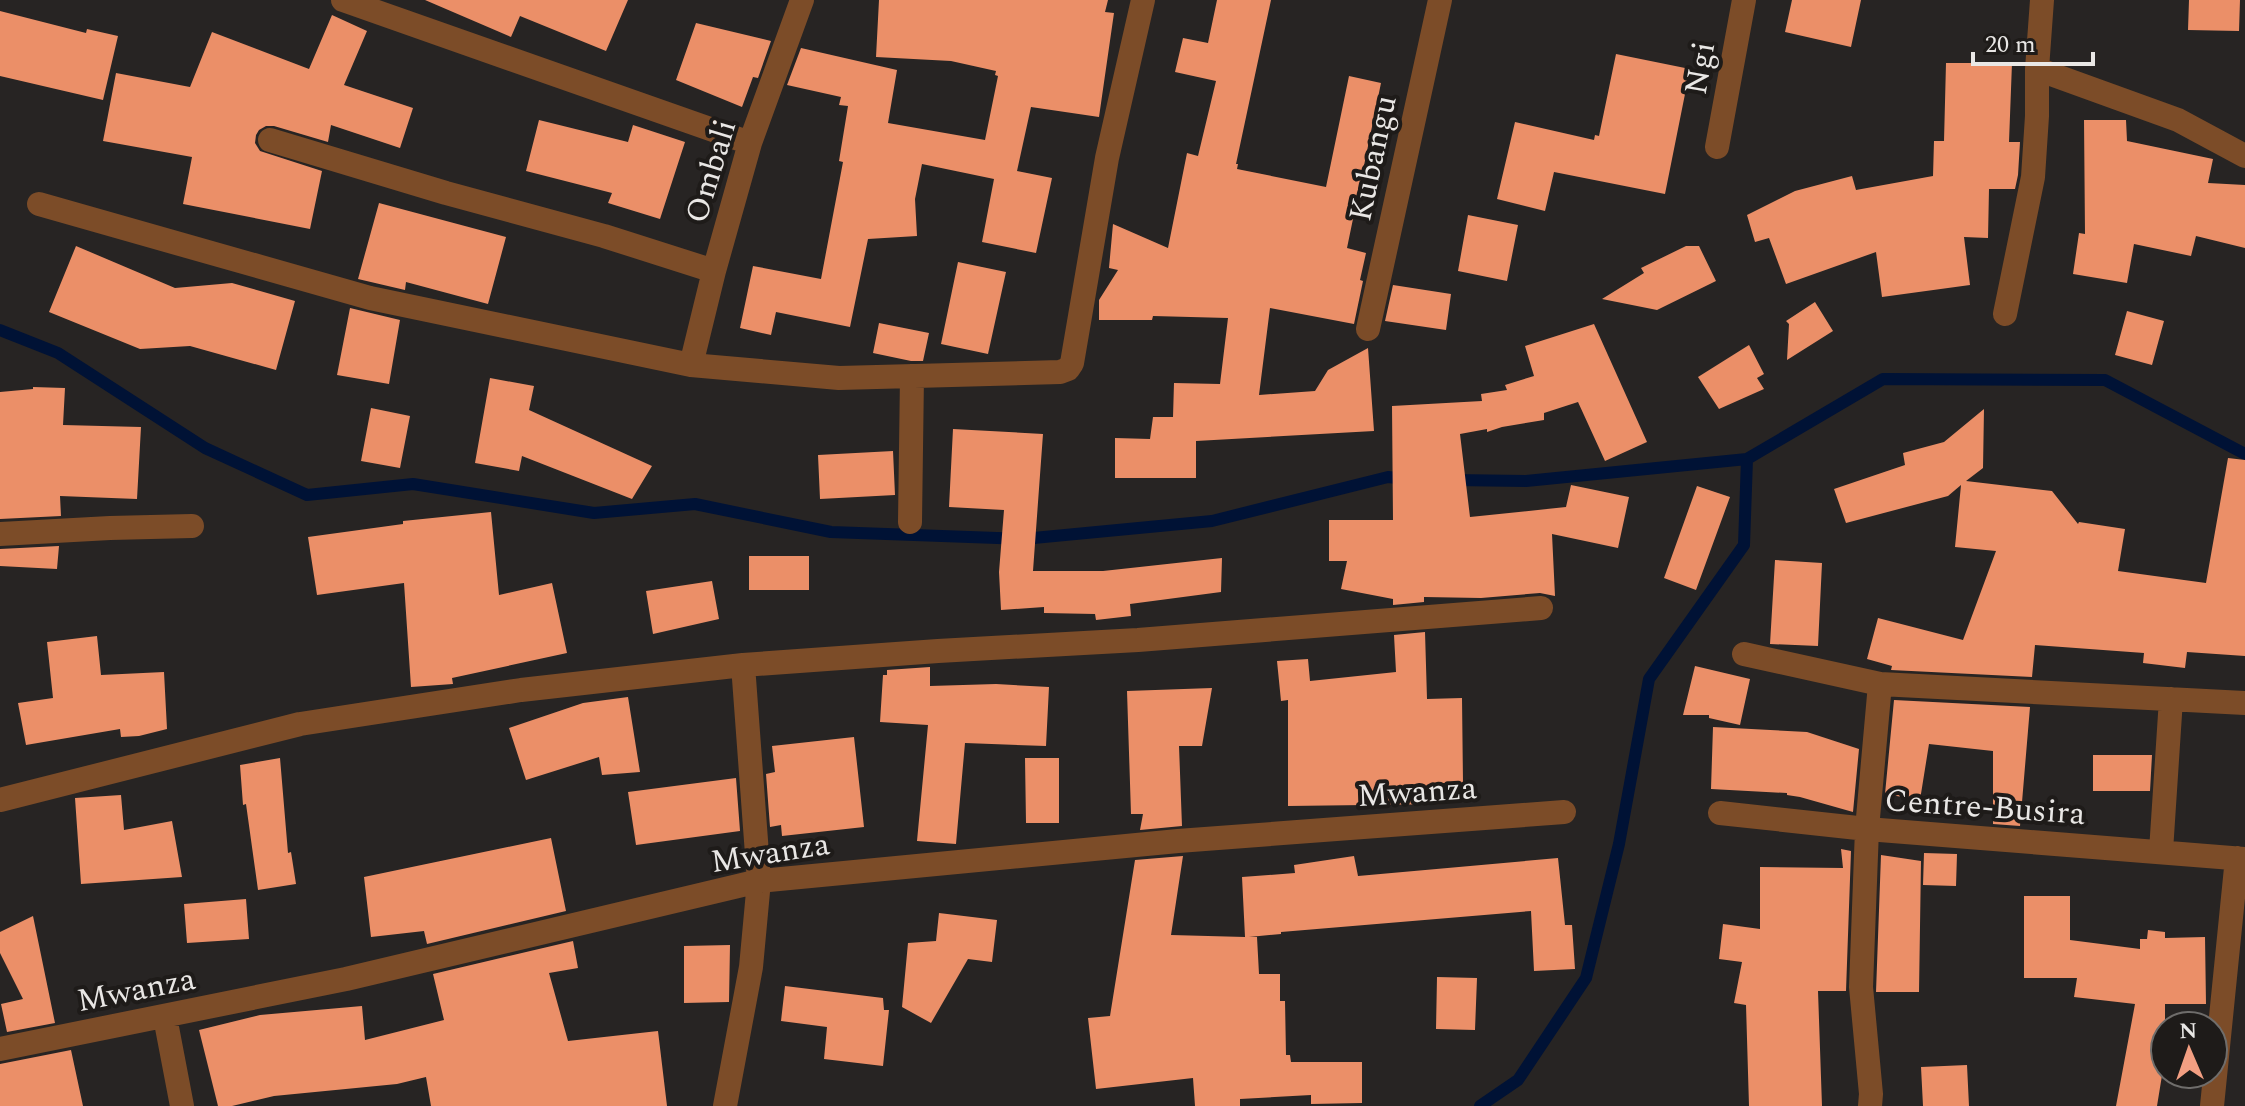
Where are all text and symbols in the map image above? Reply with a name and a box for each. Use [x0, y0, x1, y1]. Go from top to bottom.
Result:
scale bar [1973, 16, 2093, 66]
text: 20 m [1985, 27, 2036, 63]
street label: Ngi [1672, 38, 1729, 99]
street label: Kubangu [1336, 91, 1411, 226]
street label: Ombali [673, 114, 750, 229]
street label: Mwanza [1356, 764, 1479, 821]
street label: Centre-Busira [1883, 776, 2087, 839]
street label: Mwanza [707, 820, 834, 887]
street label: Mwanza [73, 955, 200, 1026]
north arrow [2149, 1010, 2229, 1090]
text: N [2179, 1015, 2198, 1048]

